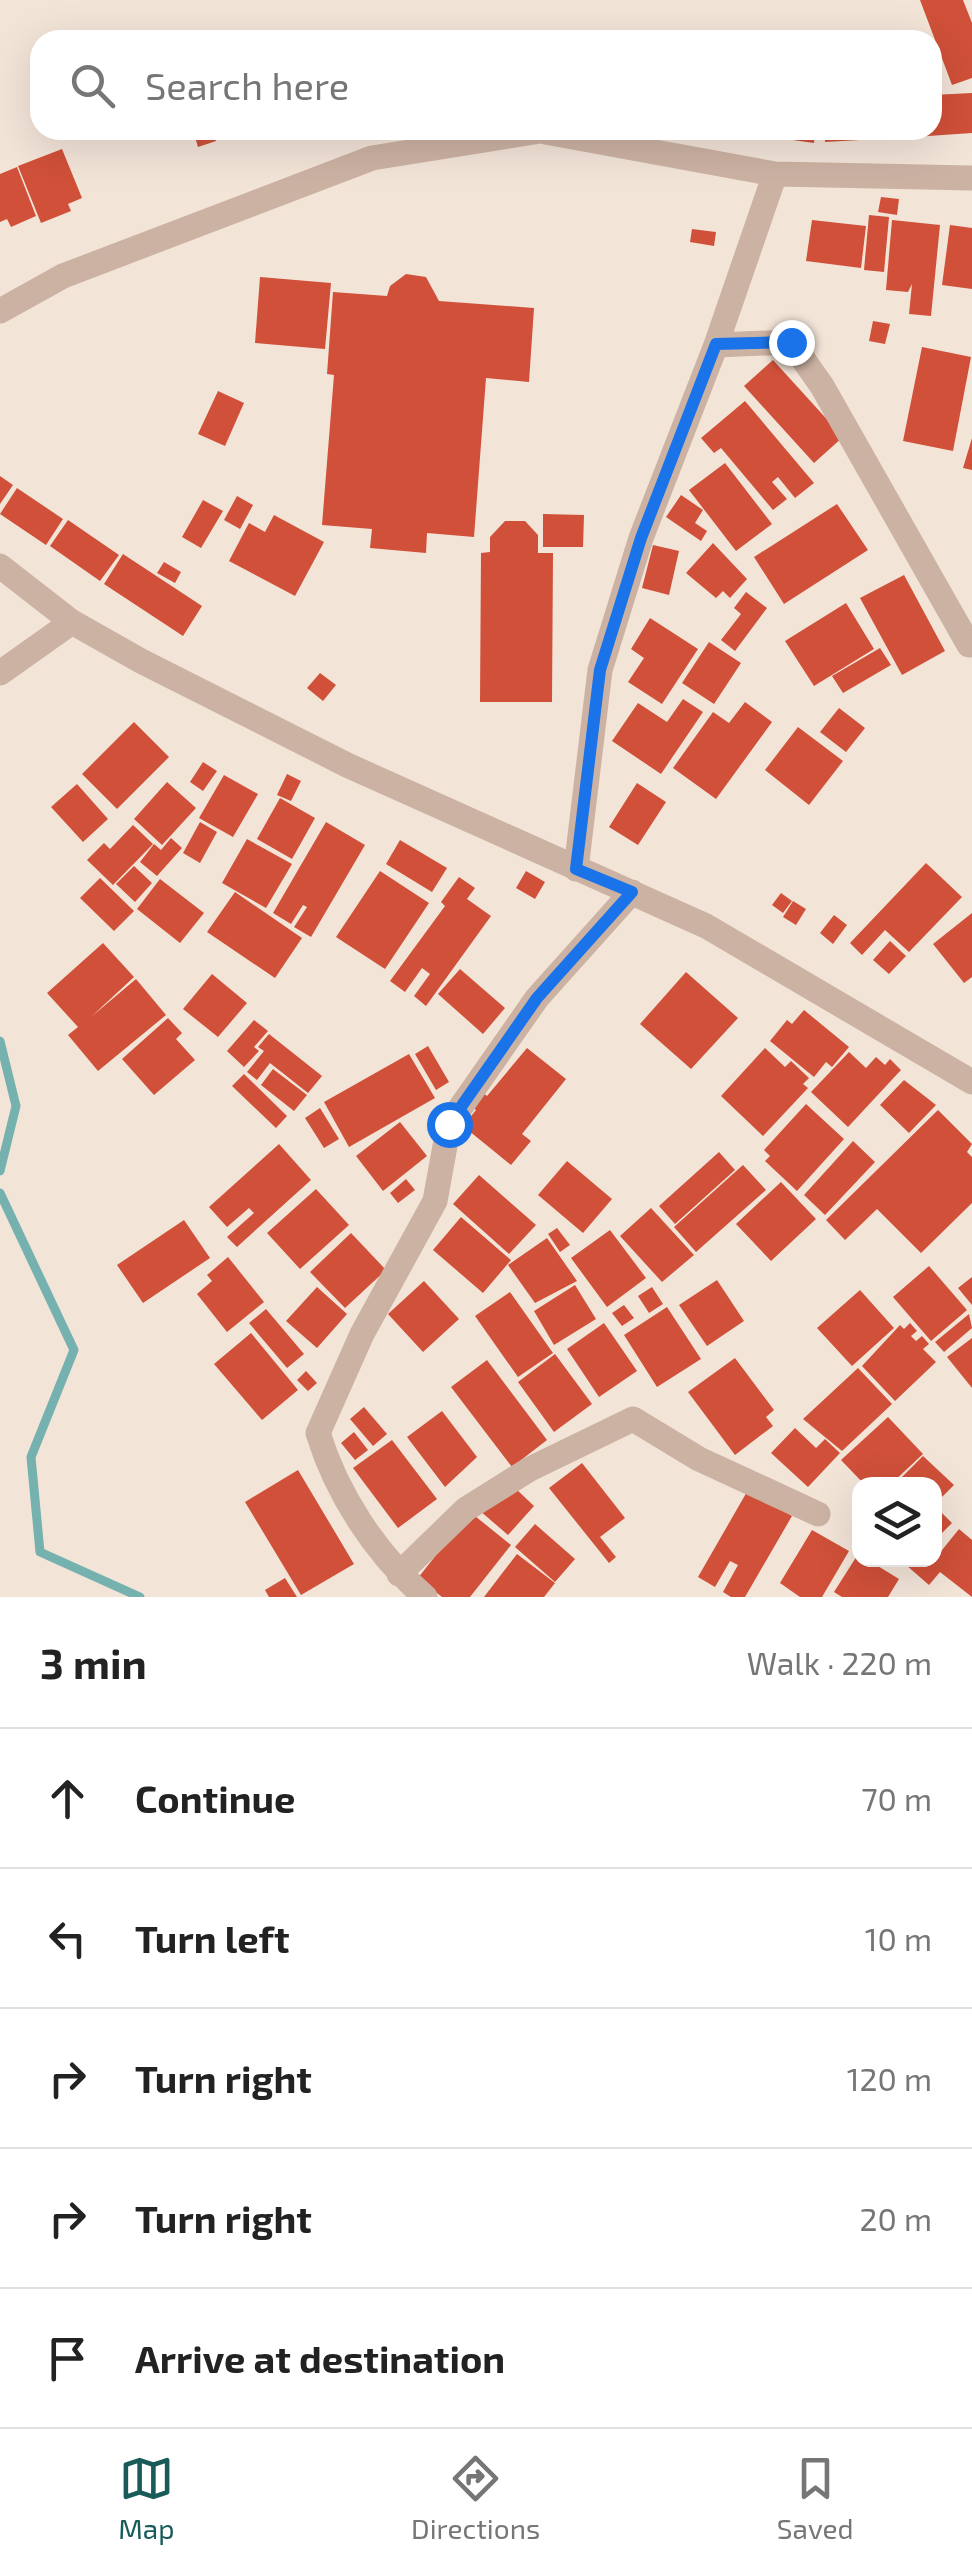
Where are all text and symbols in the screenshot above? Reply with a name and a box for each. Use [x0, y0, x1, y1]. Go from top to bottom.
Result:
search box [30, 30, 942, 140]
icon: search [65, 58, 120, 113]
text: Search here [145, 62, 349, 108]
route end [769, 320, 815, 366]
route start [427, 1102, 473, 1148]
map controls [852, 1477, 942, 1567]
button: layers [852, 1477, 942, 1567]
text: 3 min [40, 1637, 147, 1687]
text: Walk · 220 m [747, 1643, 932, 1681]
icon: ahead [40, 1771, 95, 1826]
text: Continue [135, 1775, 295, 1821]
text: 70 m [861, 1779, 932, 1817]
icon: left [40, 1911, 95, 1966]
text: Turn left [135, 1915, 290, 1961]
text: 10 m [865, 1919, 932, 1957]
icon: right [40, 2051, 95, 2106]
text: Turn right [135, 2055, 312, 2101]
text: 120 m [847, 2059, 932, 2097]
icon: right [40, 2191, 95, 2246]
text: Turn right [135, 2195, 312, 2241]
text: 20 m [860, 2199, 932, 2237]
icon: arrive [40, 2331, 95, 2386]
text: Arrive at destination [135, 2335, 505, 2381]
tab: Map [118, 2451, 174, 2545]
tab: Directions [411, 2451, 540, 2545]
tab: Saved [777, 2451, 854, 2545]

